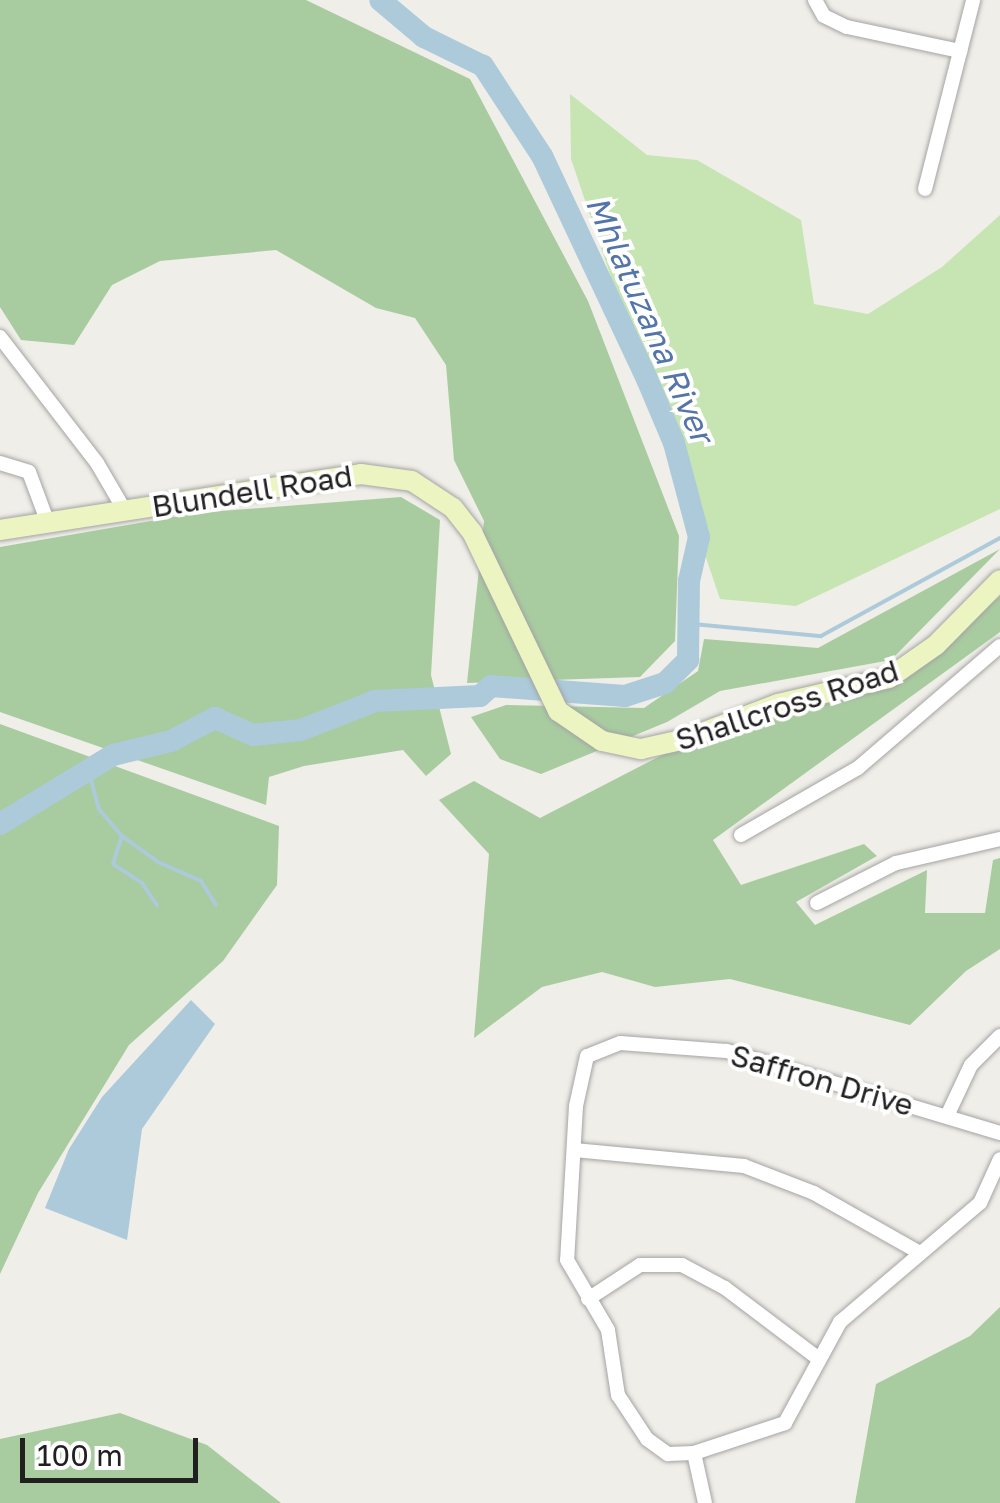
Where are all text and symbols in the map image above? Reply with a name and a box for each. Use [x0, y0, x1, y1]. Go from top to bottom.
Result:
water label: Mhlatuzana River [578, 190, 722, 448]
street label: Blundell Road [149, 457, 355, 525]
street label: Shallcross Road [671, 652, 903, 758]
street label: Saffron Drive [727, 1037, 917, 1123]
scale bar [25, 1418, 202, 1480]
text: 100 m [37, 1437, 123, 1473]

